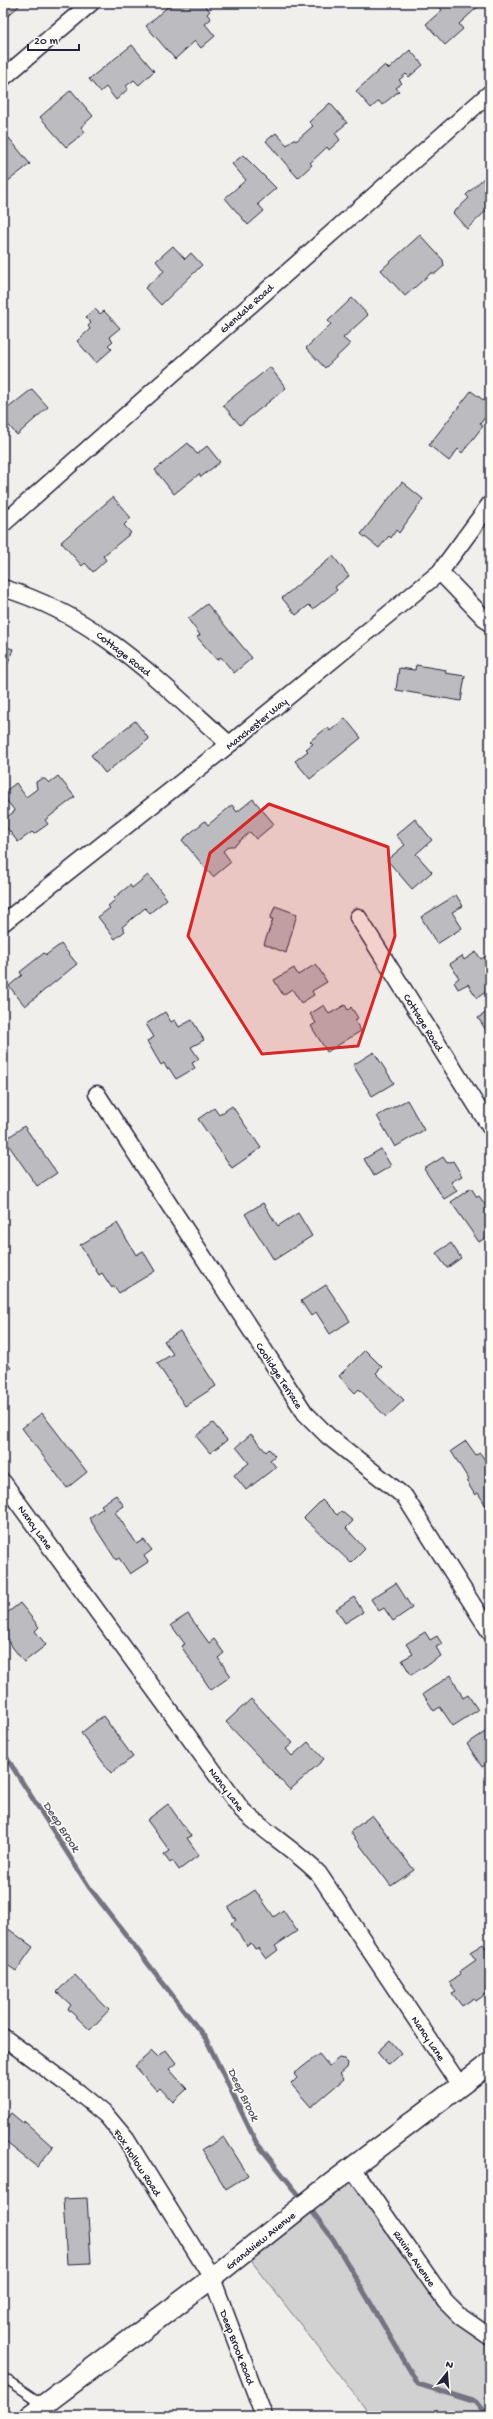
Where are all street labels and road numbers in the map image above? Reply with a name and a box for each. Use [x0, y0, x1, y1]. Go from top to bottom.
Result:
street label: Glendale Road [218, 281, 278, 337]
street label: Cottage Road [93, 630, 153, 680]
street label: Manchester Way [224, 696, 291, 753]
street label: Cottage Road [400, 992, 446, 1055]
street label: Coolidge Terrace [252, 1341, 304, 1412]
street label: Nancy Lane [14, 1504, 55, 1553]
street label: Nancy Lane [205, 1766, 246, 1815]
street label: Nancy Lane [408, 2014, 447, 2064]
street label: Fox Hollow Road [110, 2127, 163, 2200]
street label: Grandview Avenue [224, 2210, 299, 2273]
street label: Ravine Avenue [390, 2229, 437, 2290]
street label: Deep Brook Road [216, 2308, 256, 2388]

